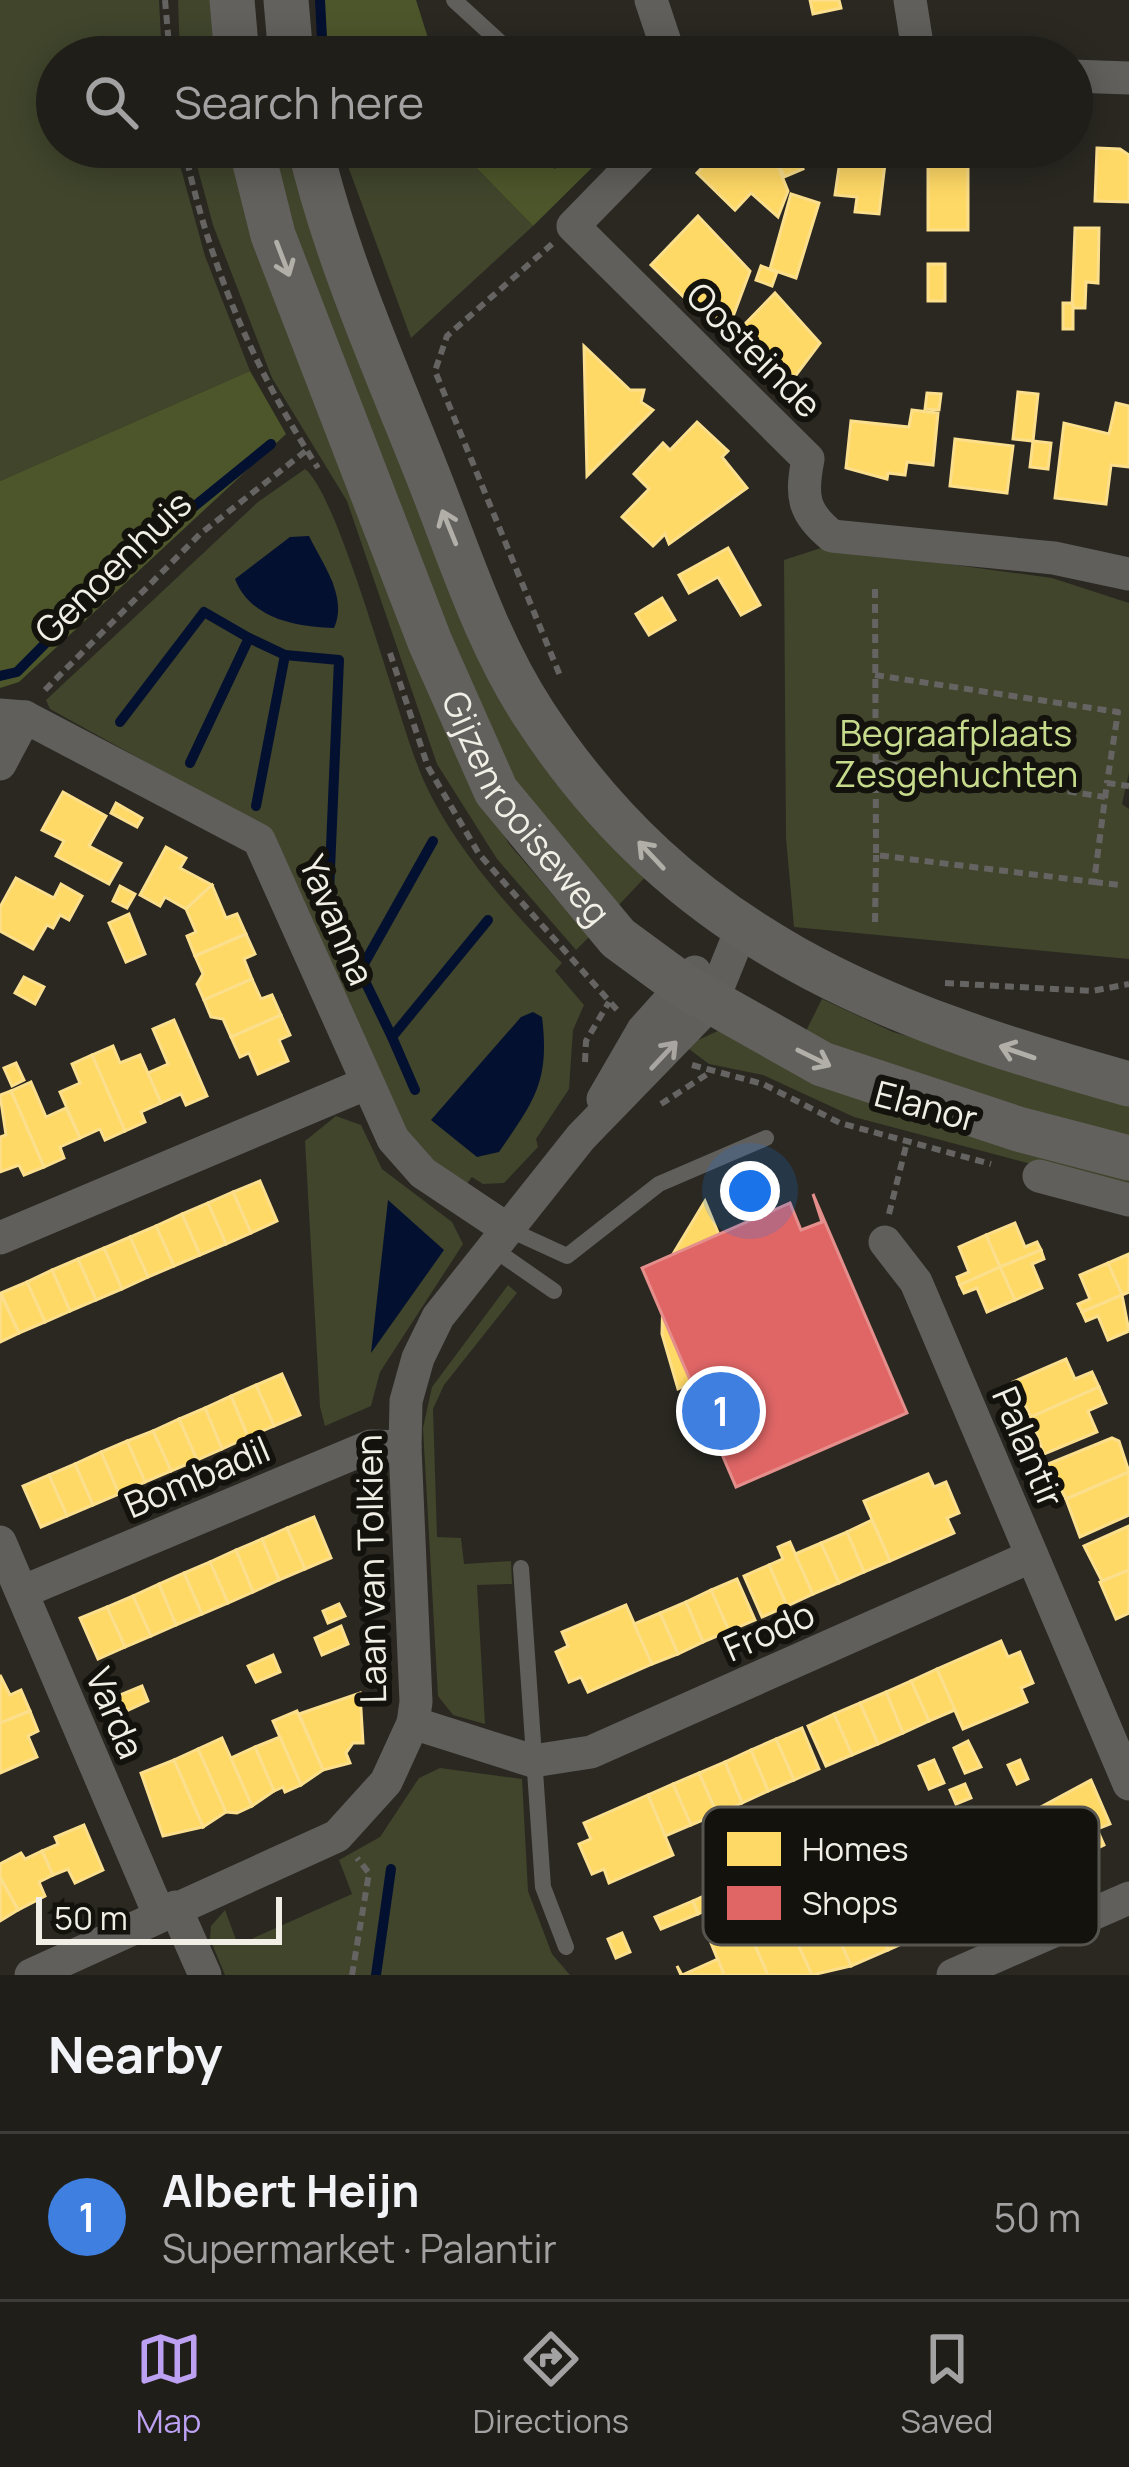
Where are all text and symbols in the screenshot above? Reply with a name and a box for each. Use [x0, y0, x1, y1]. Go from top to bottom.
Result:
search box [36, 36, 1093, 168]
icon: search [78, 69, 144, 135]
text: Search here [174, 71, 424, 133]
one-way arrow [273, 240, 295, 277]
street label: Oosteinde [676, 271, 833, 428]
street label: Genoenhuis [24, 479, 202, 654]
one-way arrow [437, 509, 458, 546]
street label: Gijzenrooiseweg [431, 683, 622, 935]
park label: Begraafplaats Zesgehuchten [834, 708, 1078, 798]
one-way arrow [638, 841, 665, 871]
street label: Yavanna [288, 847, 387, 992]
one-way arrow [999, 1040, 1036, 1061]
one-way arrow [649, 1041, 678, 1071]
one-way arrow [796, 1048, 832, 1071]
street label: Elanor [869, 1068, 983, 1143]
your location [720, 1161, 780, 1221]
pin: 1 [682, 1366, 760, 1456]
street label: Palantir [981, 1379, 1076, 1515]
street label: Bombadil [117, 1424, 277, 1529]
street label: Laan van Tolkien [344, 1434, 397, 1704]
street label: Frodo [716, 1589, 822, 1672]
street label: Varda [75, 1660, 156, 1766]
legend [703, 1807, 1099, 1945]
text: Homes [802, 1826, 909, 1871]
text: Shops [802, 1880, 898, 1925]
scale bar [36, 1891, 282, 1944]
text: 50 m [54, 1895, 128, 1940]
text: Nearby [48, 2019, 223, 2088]
text: Albert Heijn [162, 2159, 419, 2221]
text: 1 [78, 2190, 96, 2244]
text: 50 m [994, 2190, 1081, 2244]
text: Supermarket · Palantir [162, 2221, 557, 2275]
tab: Map [136, 2326, 202, 2443]
tab: Directions [473, 2326, 629, 2443]
tab: Saved [900, 2326, 993, 2443]

